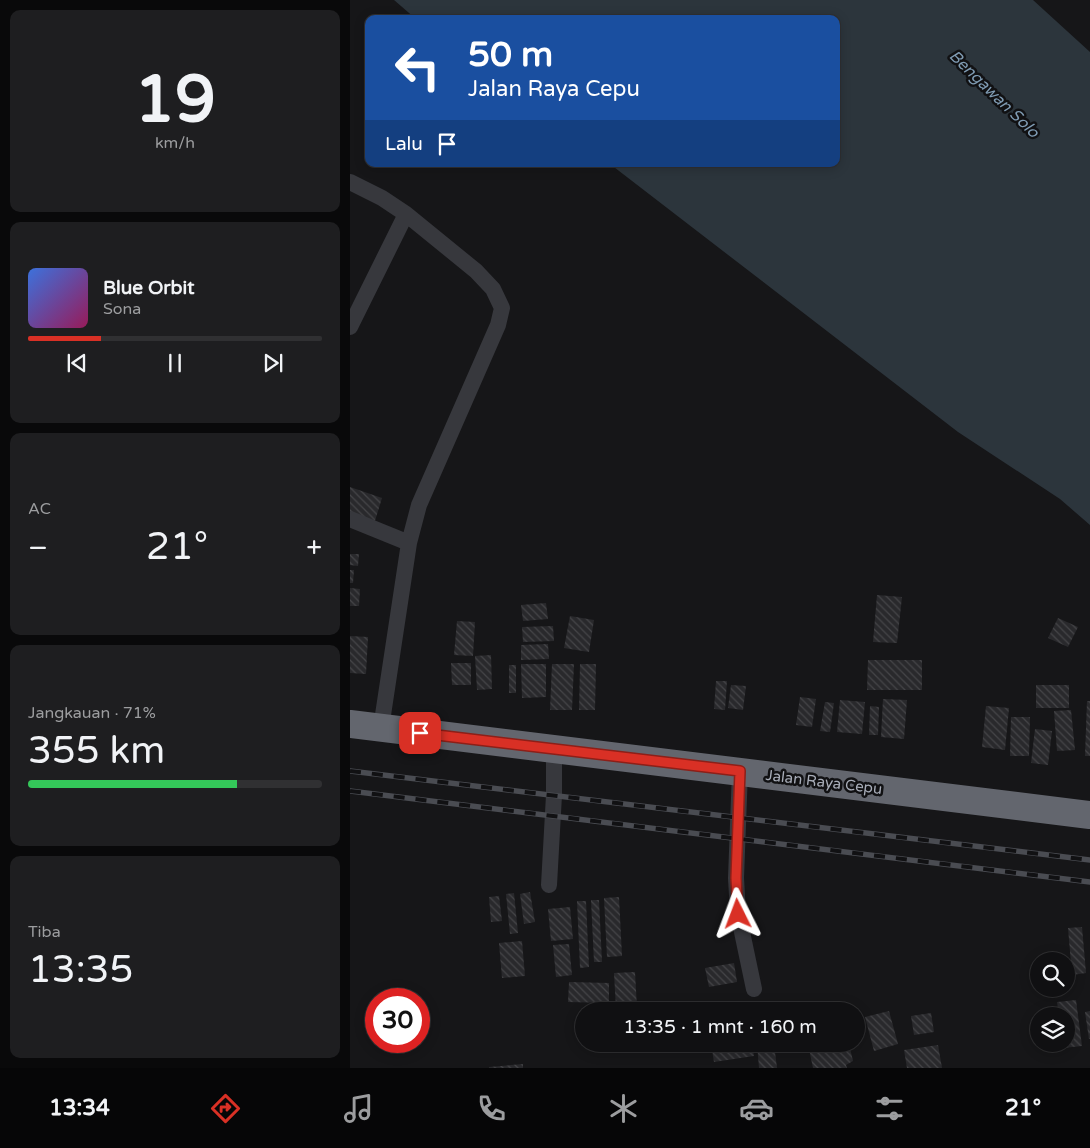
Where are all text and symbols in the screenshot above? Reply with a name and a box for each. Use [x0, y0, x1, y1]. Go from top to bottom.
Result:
text: 50 m [468, 34, 553, 76]
icon: left [385, 35, 450, 100]
water label: Bengawan Solo [945, 46, 1044, 143]
text: 19 [134, 61, 216, 140]
text: Jalan Raya Cepu [468, 76, 640, 102]
icon: arrive [433, 130, 461, 158]
text: km/h [155, 133, 195, 153]
text: Lalu [385, 133, 423, 155]
text: Blue Orbit [103, 277, 195, 299]
text: Sona [103, 299, 141, 319]
icon: previous [63, 349, 91, 377]
icon: pause [161, 349, 189, 377]
icon: next [259, 349, 287, 377]
text: AC [28, 499, 51, 519]
text: 21° [146, 524, 208, 570]
text: − [28, 531, 48, 565]
text: + [306, 531, 322, 565]
text: Jangkauan · 71% [28, 703, 156, 723]
pin [399, 712, 441, 754]
icon: arrive [406, 719, 434, 747]
text: 355 km [28, 728, 165, 774]
street label: Jalan Raya Cepu [765, 766, 883, 798]
position arrow [711, 887, 763, 939]
text: Tiba [28, 922, 61, 942]
text: 13:35 [28, 947, 133, 993]
map controls [1030, 952, 1075, 1052]
button: search [1030, 952, 1075, 997]
speed limit sign: 30 [365, 988, 430, 1053]
button: layers [1030, 1007, 1075, 1052]
text: 13:35 · 1 mnt · 160 m [623, 1016, 817, 1038]
icon: directions [208, 1091, 243, 1126]
icon: music [341, 1091, 376, 1126]
icon: phone [474, 1091, 509, 1126]
icon: climate [606, 1091, 641, 1126]
icon: car [739, 1091, 774, 1126]
icon: filters [872, 1091, 907, 1126]
text: 13:34 [49, 1095, 110, 1121]
text: 21° [1005, 1095, 1041, 1121]

